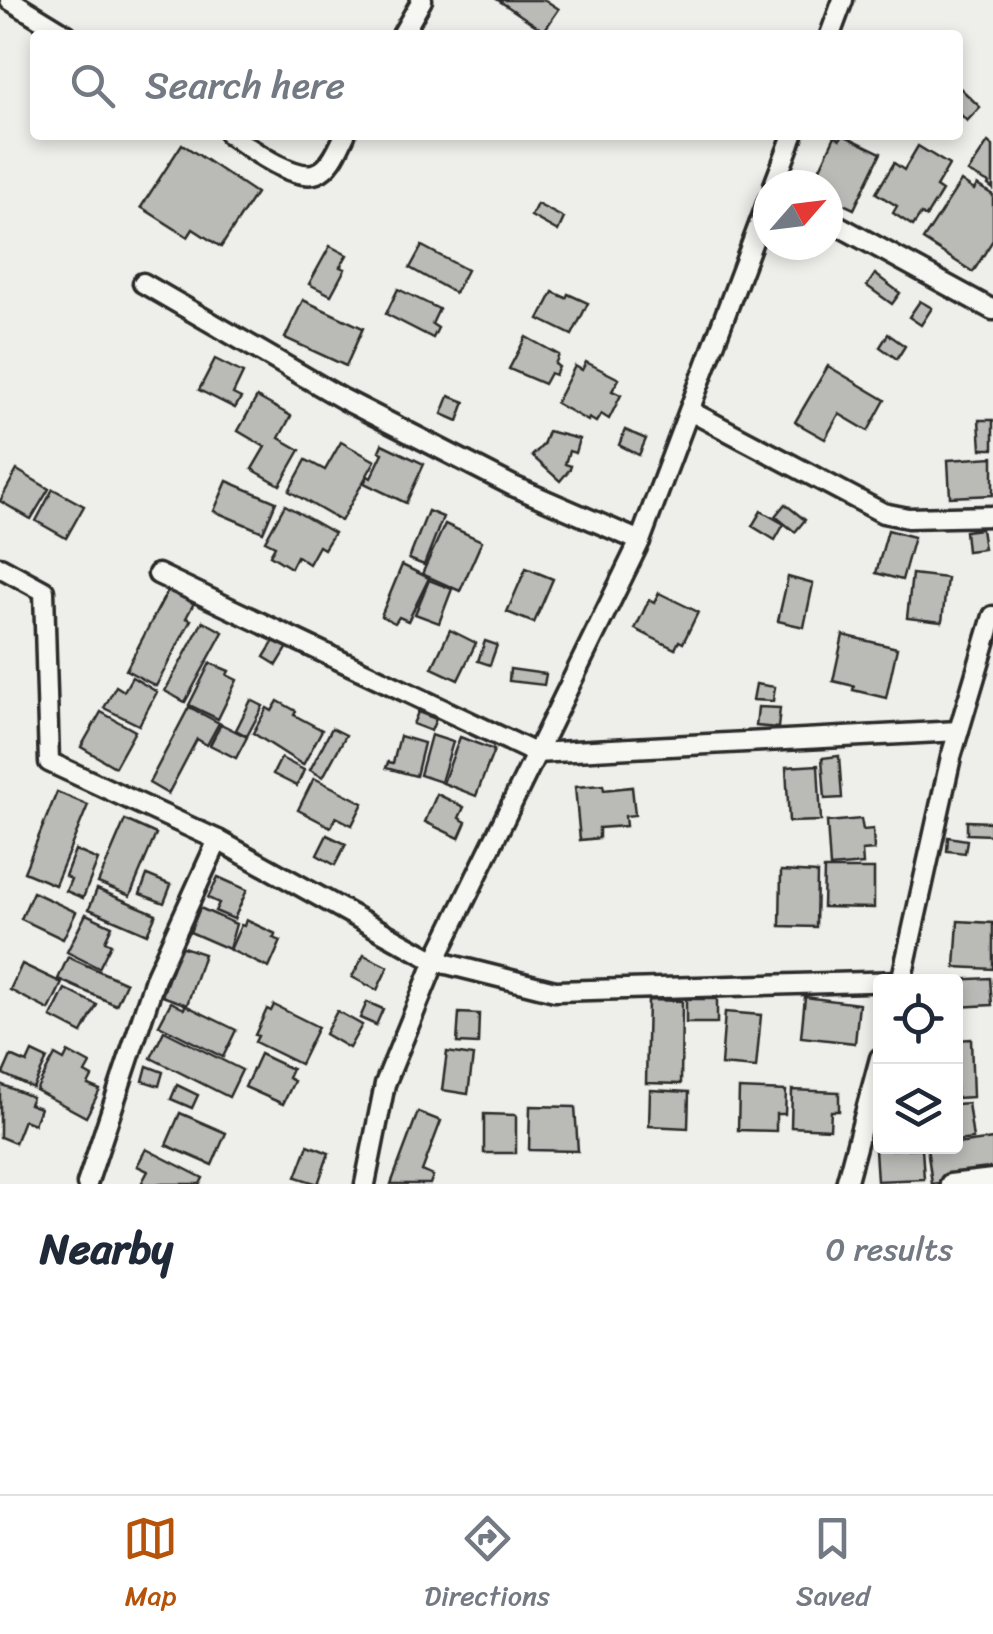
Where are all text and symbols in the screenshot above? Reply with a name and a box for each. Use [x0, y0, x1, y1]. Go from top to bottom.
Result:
search box [30, 30, 963, 140]
text: Search here [145, 52, 345, 119]
icon: search [65, 58, 120, 113]
north arrow [753, 170, 843, 260]
map controls [873, 974, 963, 1154]
button: locate [873, 974, 963, 1064]
button: layers [873, 1064, 963, 1154]
text: Nearby [40, 1212, 173, 1286]
text: 0 results [825, 1221, 953, 1278]
tab: Map [123, 1511, 178, 1620]
tab: Directions [424, 1511, 550, 1620]
tab: Saved [796, 1511, 870, 1620]

